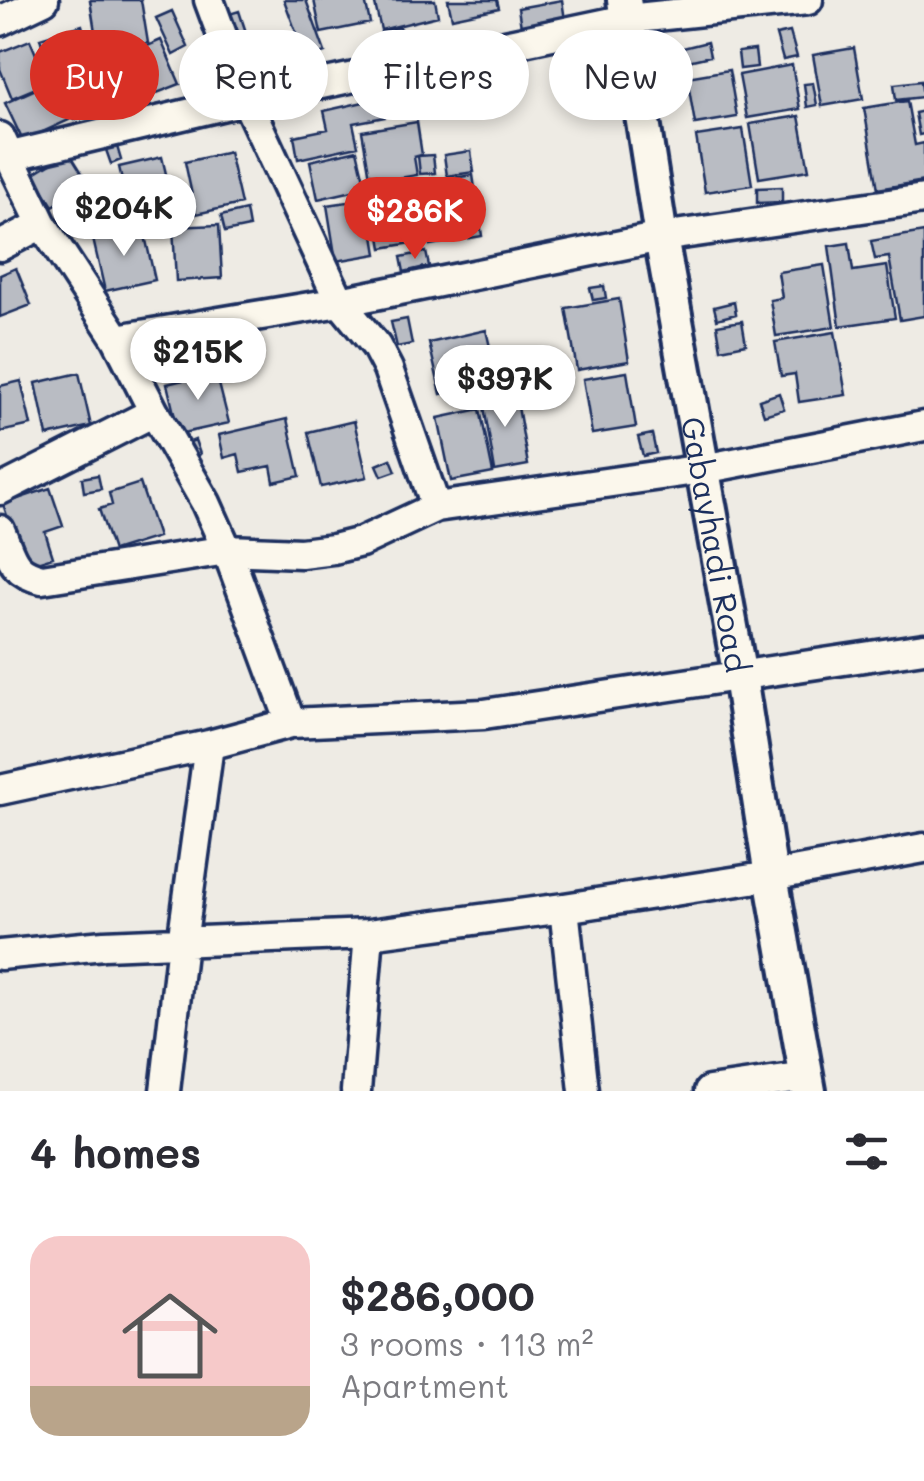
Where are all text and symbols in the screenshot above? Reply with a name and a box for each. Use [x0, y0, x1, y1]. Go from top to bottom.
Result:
chip: Buy [30, 30, 159, 120]
chip: Rent [179, 30, 328, 120]
chip: Filters [348, 30, 529, 120]
chip: New [549, 30, 693, 120]
pin: $204K [54, 174, 194, 259]
pin: $286K [345, 177, 485, 262]
text: $204K [74, 185, 174, 227]
text: $286K [366, 188, 464, 230]
pin: $215K [128, 318, 268, 403]
text: $215K [152, 329, 244, 371]
pin: $397K [435, 345, 575, 430]
text: $397K [456, 356, 554, 398]
street label: Gabayhadi Road [673, 413, 760, 675]
text: 4 homes [30, 1124, 201, 1179]
icon: filters [839, 1124, 894, 1179]
text: $286,000 [340, 1267, 535, 1322]
icon: home [110, 1276, 230, 1396]
text: 3 rooms · 113 m² [340, 1322, 594, 1364]
text: Apartment [340, 1364, 509, 1406]

